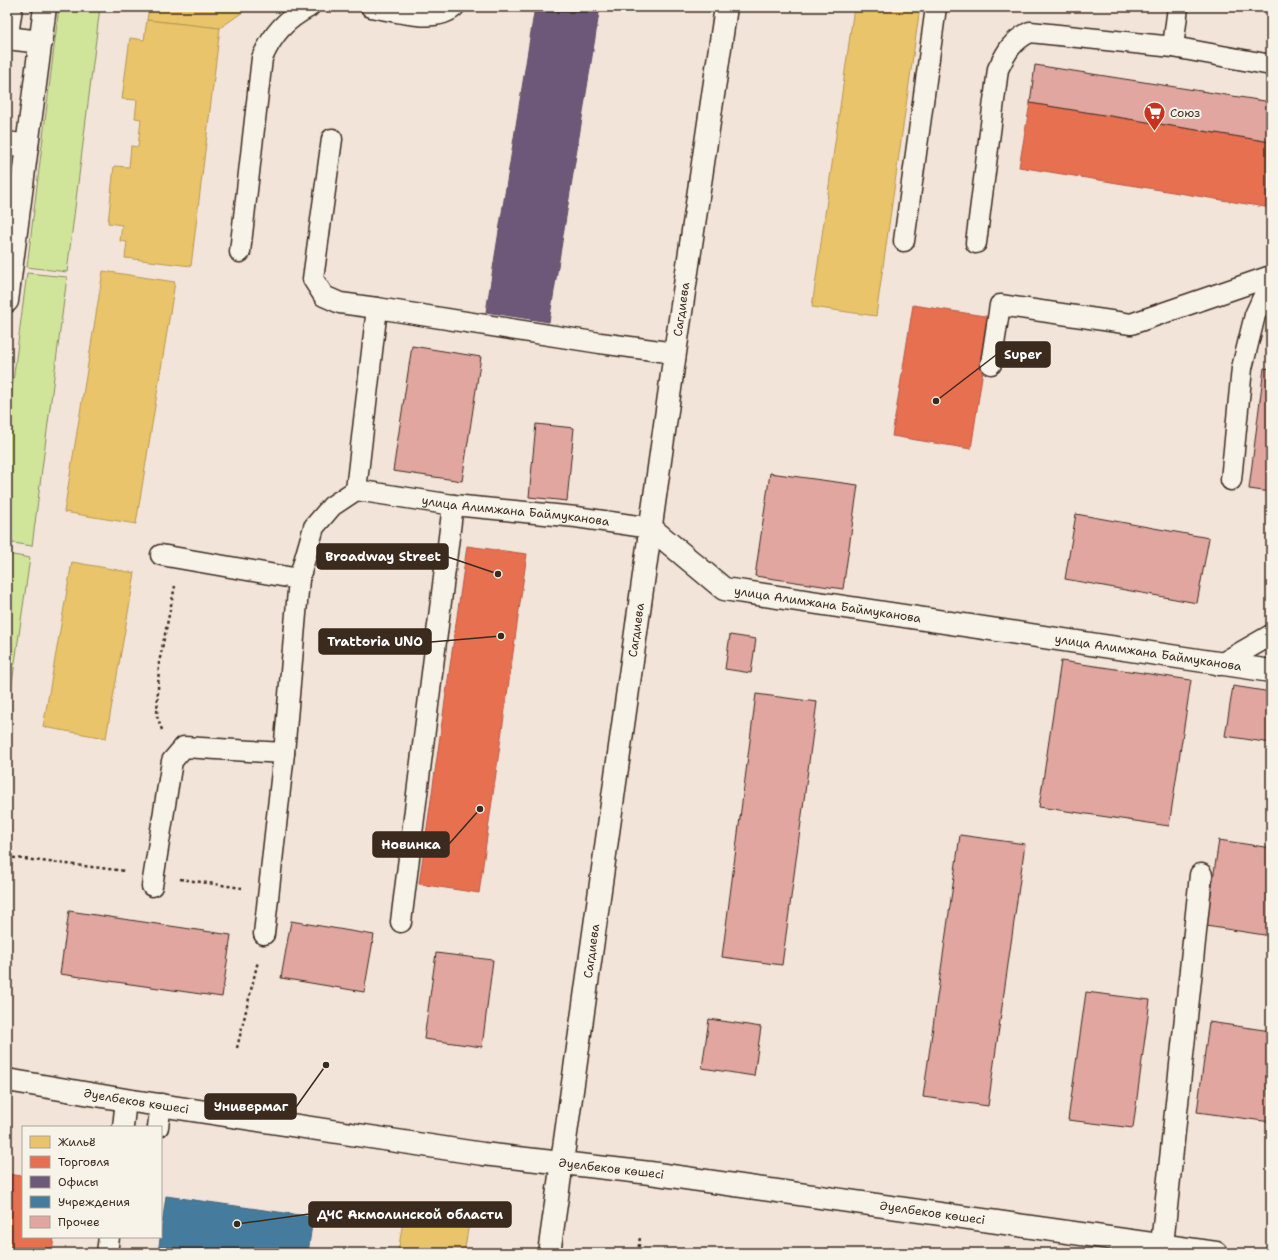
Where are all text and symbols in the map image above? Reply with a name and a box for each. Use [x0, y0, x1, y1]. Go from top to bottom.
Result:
supermarket icon: Союз [1142, 100, 1168, 133]
place label: Союз [1170, 105, 1200, 121]
street label: Сагдиева [670, 281, 693, 337]
callout: Super [996, 342, 1050, 367]
text: Super [1004, 346, 1042, 363]
street label: улица Алимжана Баймуканова [421, 492, 611, 530]
callout: Broadway Street [317, 544, 448, 569]
text: Broadway Street [325, 548, 441, 565]
street label: улица Алимжана Баймуканова [733, 583, 923, 627]
street label: Сагдиева [625, 602, 648, 658]
callout: Trattoria UNO [319, 629, 431, 654]
street label: улица Алимжана Баймуканова [1054, 631, 1243, 675]
text: Trattoria UNO [327, 633, 423, 650]
callout: Новинка [373, 832, 449, 857]
text: Новинка [381, 836, 441, 853]
street label: Сагдиева [580, 922, 603, 979]
street label: Әуелбеков көшесі [83, 1085, 190, 1117]
callout: Универмаг [205, 1094, 296, 1119]
text: Универмаг [214, 1098, 289, 1115]
legend [22, 1126, 162, 1238]
text: Жильё [58, 1134, 96, 1150]
text: Торговля [58, 1154, 110, 1170]
street label: Әуелбеков көшесі [558, 1155, 665, 1183]
text: Офисы [58, 1174, 98, 1190]
text: Учреждения [58, 1194, 130, 1210]
street label: Әуелбеков көшесі [879, 1198, 986, 1228]
callout: ДЧС Акмолинской области [309, 1202, 511, 1227]
text: ДЧС Акмолинской области [317, 1206, 503, 1223]
text: Прочее [58, 1214, 100, 1230]

